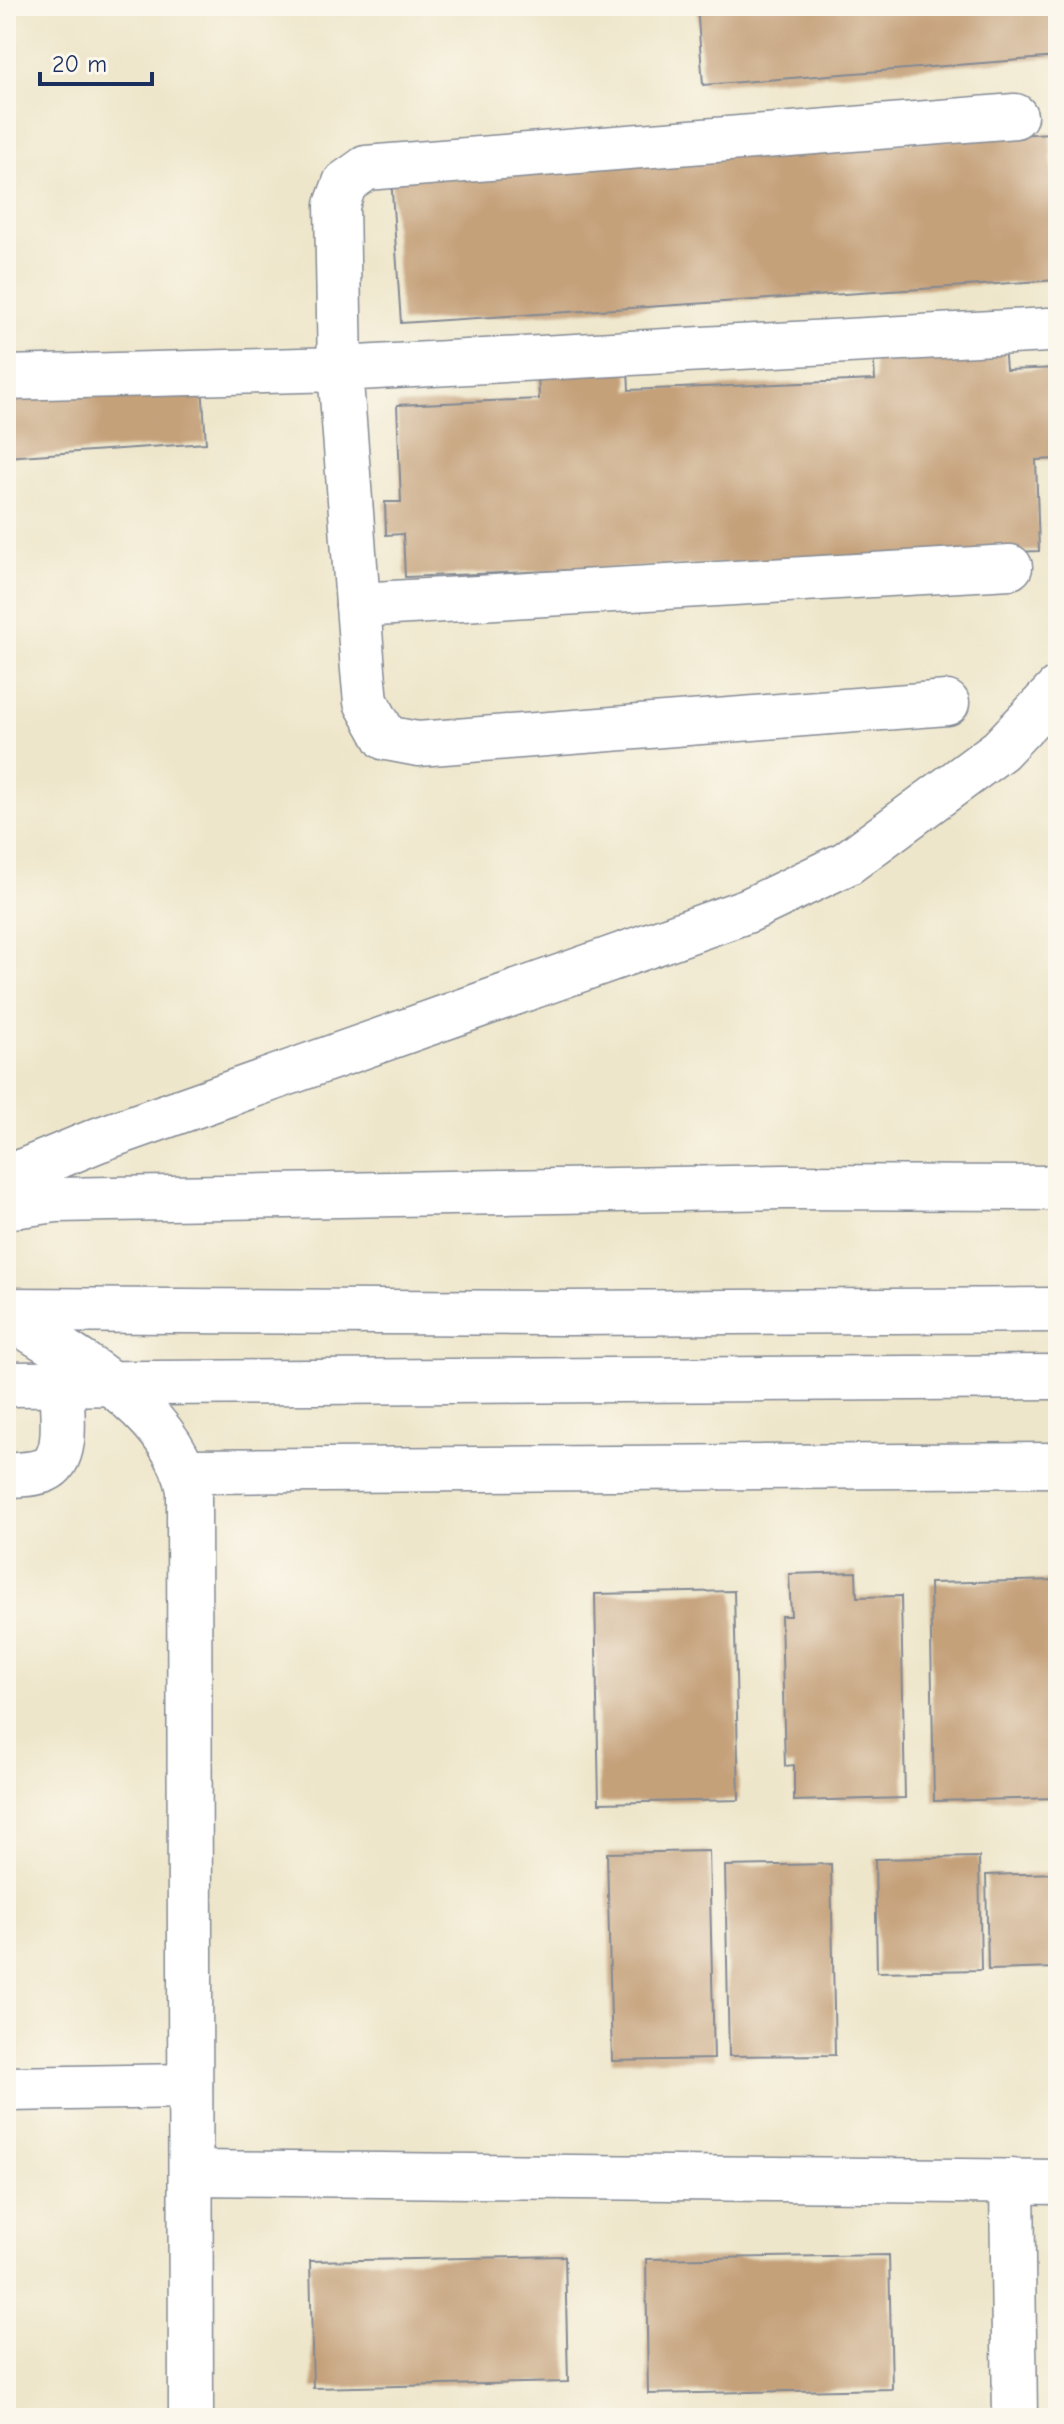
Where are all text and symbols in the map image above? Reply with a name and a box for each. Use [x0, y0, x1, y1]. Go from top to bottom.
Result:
scale bar [40, 36, 152, 86]
text: 20 m [52, 50, 107, 78]

